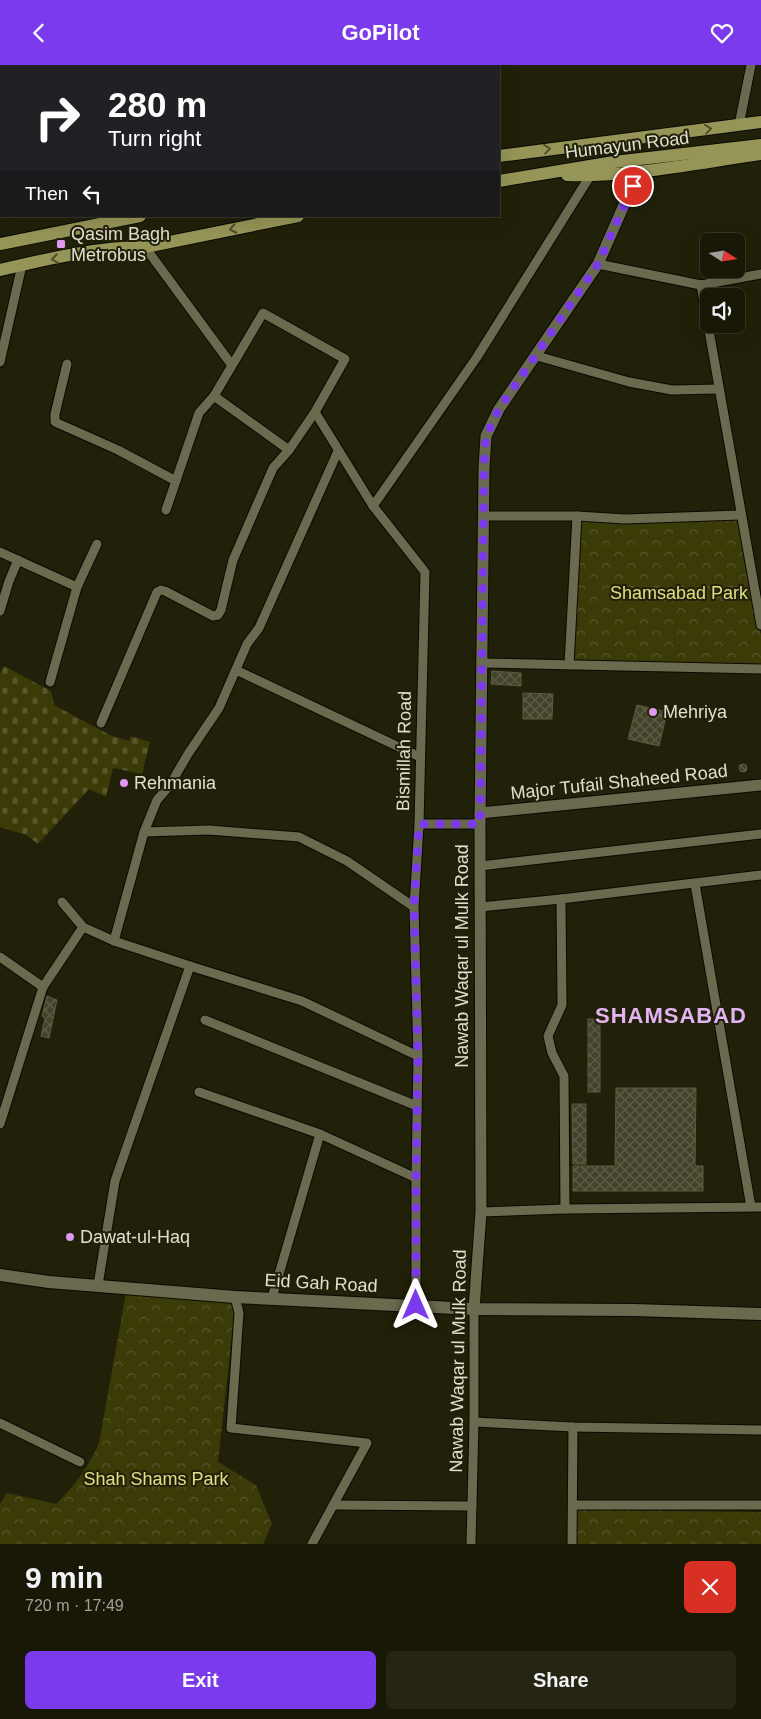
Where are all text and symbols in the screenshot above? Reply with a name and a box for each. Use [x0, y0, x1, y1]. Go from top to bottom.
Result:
icon: back [25, 19, 53, 47]
icon: heart [708, 19, 736, 47]
text: GoPilot [341, 20, 420, 45]
icon: right [25, 85, 90, 150]
text: 280 m [108, 85, 207, 124]
one-way arrow [705, 124, 713, 135]
text: Turn right [108, 126, 201, 151]
street label: Humayun Road [564, 127, 690, 163]
one-way arrow [543, 145, 551, 155]
pin [612, 165, 654, 207]
icon: arrive [619, 172, 647, 200]
icon: left [78, 180, 106, 208]
text: Then [25, 183, 68, 204]
place label: Qasim Bagh Metrobus [71, 224, 170, 265]
one-way arrow [228, 224, 237, 234]
north arrow [700, 233, 745, 277]
map controls [700, 233, 745, 333]
marker: Qasim Bagh Metrobus [55, 238, 67, 250]
one-way arrow [51, 253, 60, 263]
button: sound [700, 288, 745, 333]
park label: Shamsabad Park [610, 583, 749, 603]
street label: Bismillah Road [393, 691, 415, 811]
place label: Mehriya [663, 702, 728, 722]
marker: Mehriya [647, 706, 659, 718]
street label: Major Tufail Shaheed Road [509, 761, 729, 803]
place label: Rehmania [134, 773, 217, 793]
marker: Rehmania [118, 777, 130, 789]
street label: Nawab Waqar ul Mulk Road [452, 844, 472, 1068]
district label: SHAMSABAD [595, 1003, 747, 1028]
place label: Dawat-ul-Haq [80, 1227, 190, 1247]
marker: Dawat-ul-Haq [64, 1231, 76, 1243]
street label: Nawab Waqar ul Mulk Road [446, 1249, 470, 1473]
street label: Eid Gah Road [264, 1270, 378, 1296]
position arrow [389, 1278, 441, 1330]
park label: Shah Shams Park [83, 1469, 230, 1489]
text: 9 min [25, 1561, 103, 1594]
button: close [684, 1561, 736, 1613]
text: 720 m · 17:49 [25, 1597, 124, 1614]
button: Exit [25, 1651, 376, 1709]
button: Share [386, 1651, 736, 1709]

